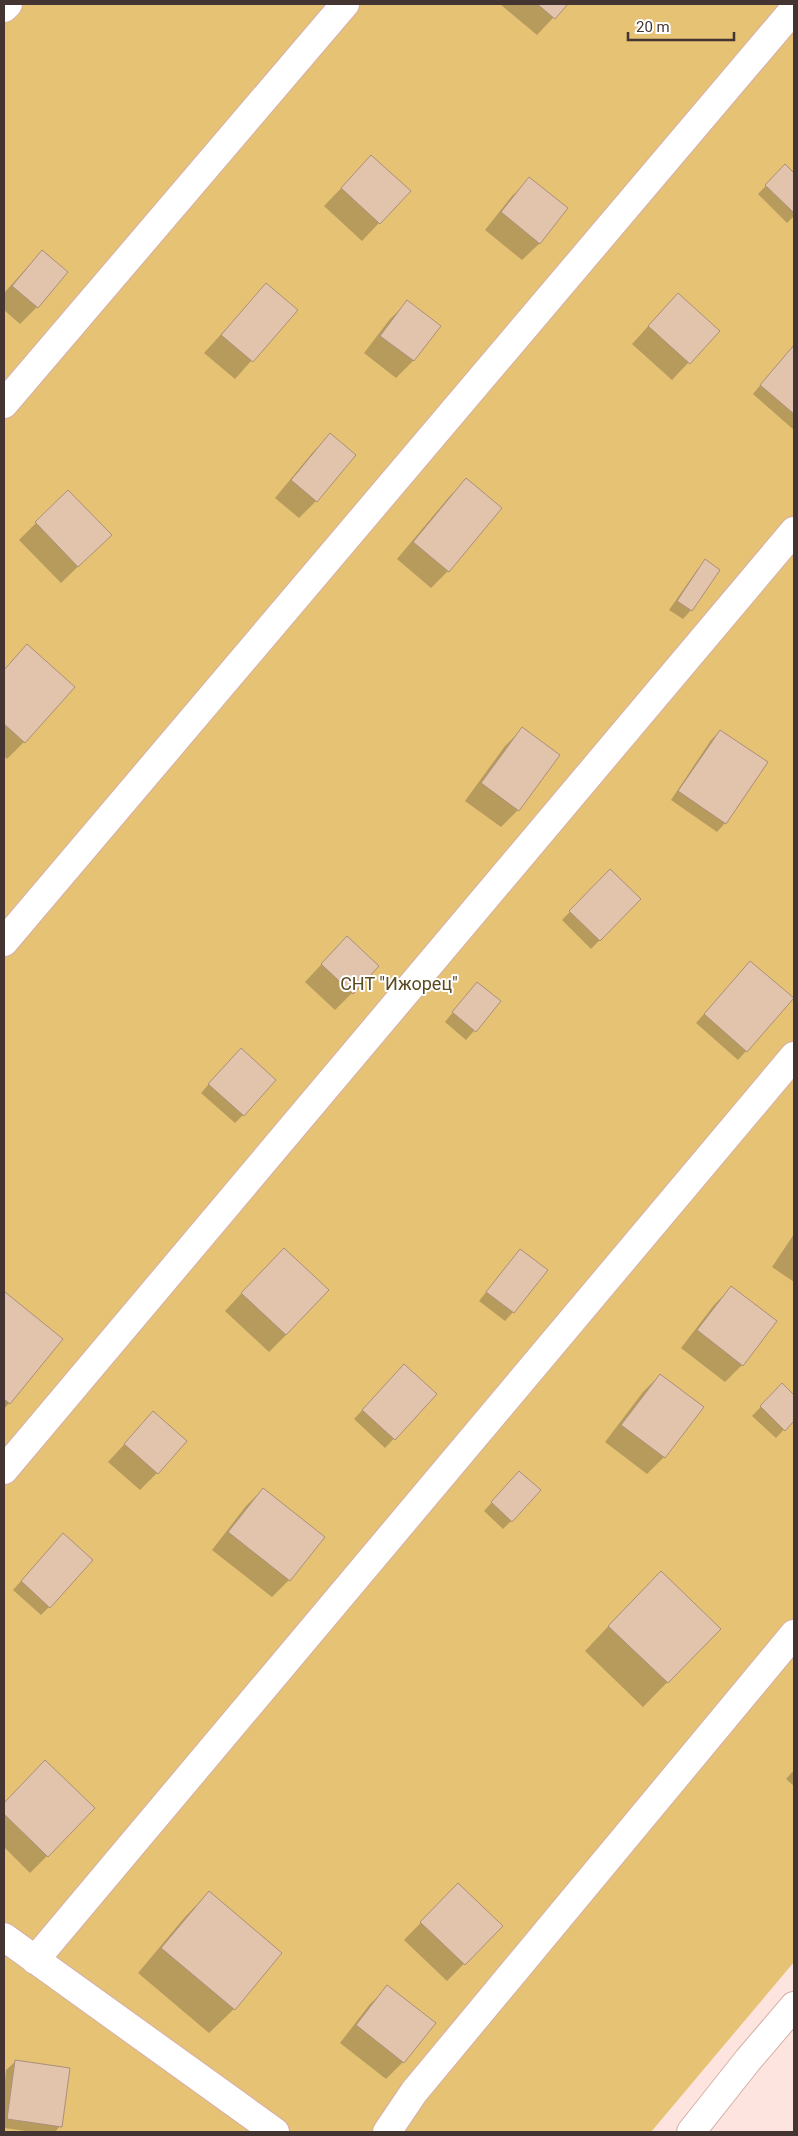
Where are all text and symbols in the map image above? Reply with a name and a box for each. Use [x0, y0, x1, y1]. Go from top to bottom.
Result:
scale bar [628, 10, 734, 42]
text: 20 m [636, 18, 670, 36]
park label: СНТ "Ижорец" [340, 973, 458, 994]

